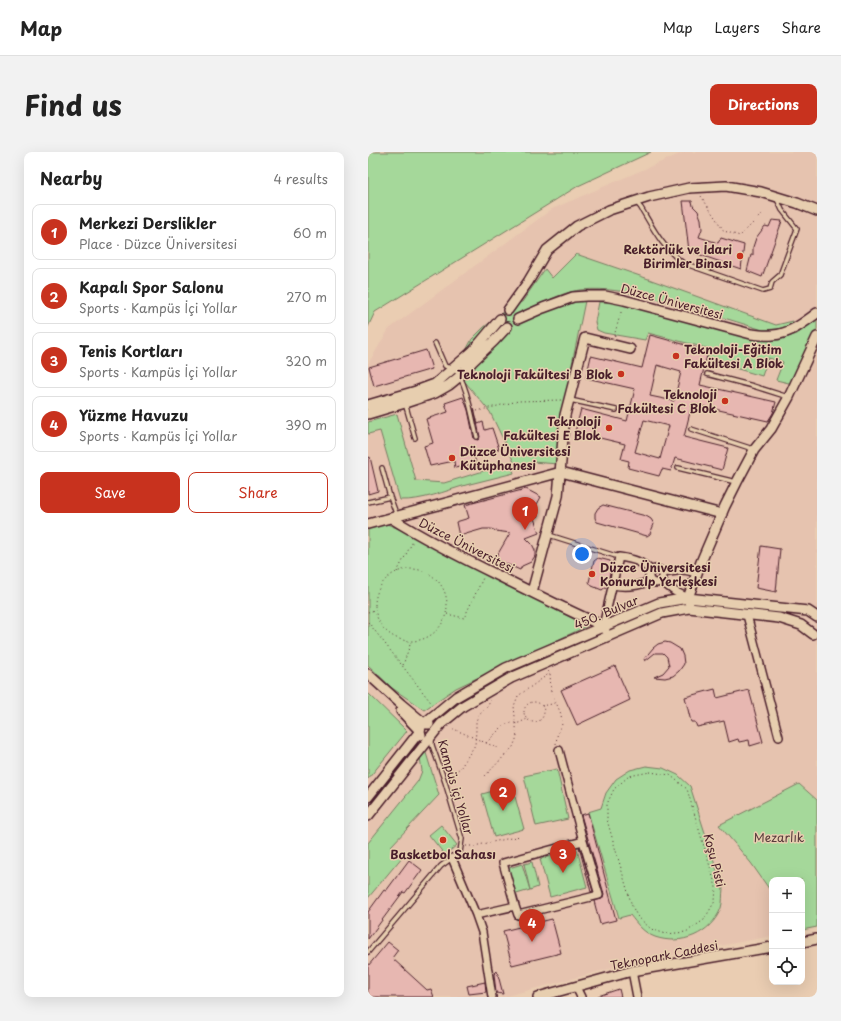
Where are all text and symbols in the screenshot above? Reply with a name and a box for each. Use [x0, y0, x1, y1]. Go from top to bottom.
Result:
text: Map [20, 14, 62, 42]
text: Map [663, 17, 693, 38]
text: Layers [715, 17, 760, 38]
text: Share [782, 17, 821, 38]
text: Find us [24, 83, 122, 126]
button: Directions [710, 84, 817, 125]
text: Nearby [40, 165, 102, 191]
text: 4 results [274, 169, 328, 188]
text: Merkezi Derslikler [79, 211, 216, 234]
text: 1 [51, 223, 57, 242]
text: 60 m [293, 223, 327, 242]
text: Place · Düzce Üniversitesi [79, 234, 237, 253]
place label: Rektörlük ve İdari Birimler Binası [623, 240, 733, 272]
marker: Rektörlük ve İdari Birimler Binası [735, 251, 745, 261]
text: Kapalı Spor Salonu [79, 275, 224, 298]
street label: Düzce Üniversitesi [619, 279, 725, 323]
text: 2 [49, 287, 59, 306]
text: 270 m [286, 287, 327, 306]
text: Sports · Kampüs İçi Yollar [79, 298, 237, 317]
text: Tenis Kortları [79, 339, 183, 362]
place label: Teknoloji-Eğitim Fakültesi A Blok [684, 340, 784, 372]
text: 3 [50, 351, 58, 370]
text: 320 m [285, 351, 327, 370]
marker: Teknoloji-Eğitim Fakültesi A Blok [671, 351, 681, 361]
text: Sports · Kampüs İçi Yollar [79, 362, 237, 381]
place label: Teknoloji Fakültesi B Blok [457, 365, 614, 383]
marker: Teknoloji Fakültesi B Blok [616, 369, 626, 379]
place label: Teknoloji Fakültesi C Blok [618, 385, 718, 417]
marker: Teknoloji Fakültesi C Blok [720, 396, 730, 406]
text: Yüzme Havuzu [79, 403, 188, 426]
place label: Teknoloji Fakültesi E Blok [503, 412, 602, 444]
text: 4 [50, 415, 58, 434]
text: 390 m [285, 415, 327, 434]
marker: Teknoloji Fakültesi E Blok [604, 423, 614, 433]
text: Sports · Kampüs İçi Yollar [79, 426, 237, 445]
place label: Düzce Üniversitesi Kütüphanesi [460, 442, 571, 474]
marker: Düzce Üniversitesi Kütüphanesi [447, 453, 457, 463]
button: Save [40, 472, 180, 513]
button: Share [188, 472, 328, 513]
pin: 1 [512, 497, 538, 530]
street label: Düzce Üniversitesi [416, 513, 518, 577]
your location [572, 544, 592, 564]
place label: Düzce Üniversitesi Konuralp Yerleşkesi [600, 558, 717, 590]
marker: Düzce Üniversitesi Konuralp Yerleşkesi [587, 569, 597, 579]
street label: 450. Bulvar [571, 590, 641, 634]
street label: Kampüs içi Yollar [434, 737, 478, 837]
pin: 2 [490, 778, 516, 811]
park label: Mezarlık [754, 828, 805, 846]
street label: Koşu Pisti [700, 831, 730, 889]
marker: Basketbol Sahası [438, 835, 448, 845]
pin: 3 [550, 840, 576, 873]
place label: Basketbol Sahası [390, 845, 496, 863]
map controls [769, 877, 805, 985]
button: + [769, 877, 805, 913]
pin: 4 [519, 909, 545, 942]
button: − [769, 913, 805, 949]
street label: Teknopark Caddesi [608, 936, 720, 974]
button: locate [769, 949, 805, 985]

